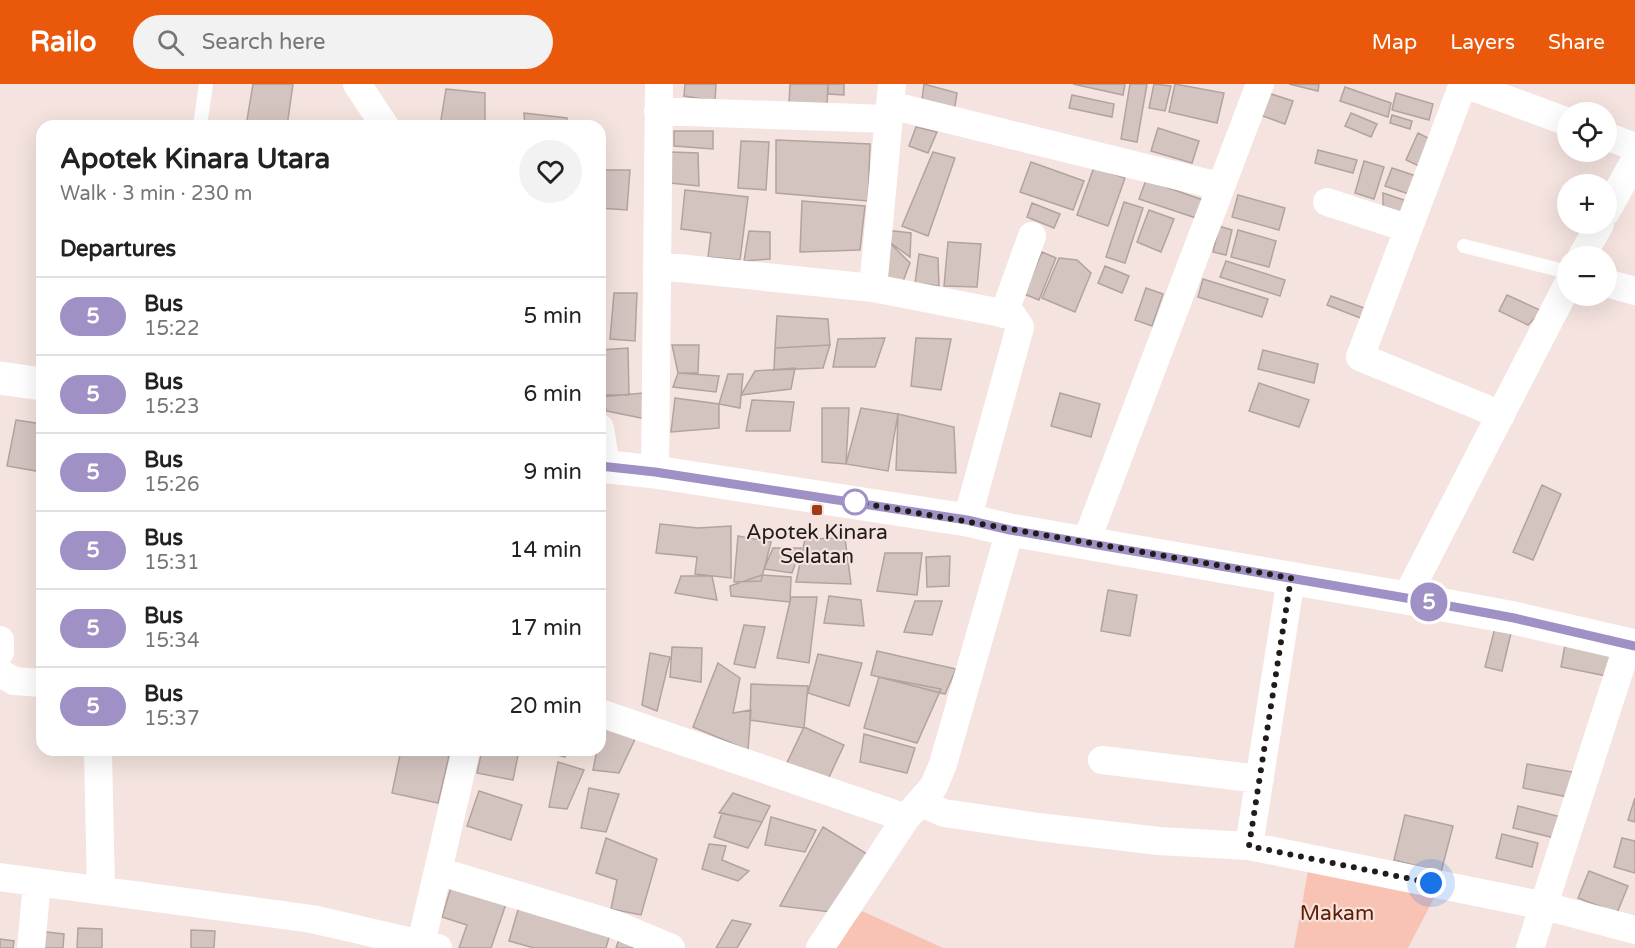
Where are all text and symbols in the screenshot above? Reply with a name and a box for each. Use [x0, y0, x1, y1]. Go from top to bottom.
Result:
search box [133, 15, 553, 69]
text: Railo [30, 25, 97, 59]
icon: search [154, 26, 187, 59]
text: Search here [202, 29, 325, 55]
text: Map [1372, 30, 1417, 55]
text: Layers [1450, 30, 1515, 55]
text: Share [1548, 30, 1605, 55]
map controls [1557, 102, 1617, 306]
button: locate [1557, 102, 1617, 162]
button: heart [519, 140, 582, 203]
text: Apotek Kinara Utara [60, 142, 330, 176]
button: + [1557, 174, 1617, 234]
text: Walk · 3 min · 230 m [60, 182, 252, 206]
text: Departures [60, 236, 176, 262]
button: − [1557, 246, 1617, 306]
text: Bus [144, 291, 183, 317]
text: 5 min [523, 303, 582, 329]
text: 5 [86, 304, 100, 329]
text: 15:22 [144, 317, 199, 341]
text: Bus [144, 369, 183, 395]
text: 6 min [523, 381, 582, 407]
text: 5 [86, 382, 100, 407]
text: 15:23 [144, 395, 199, 419]
text: Bus [144, 447, 183, 473]
text: 9 min [523, 459, 582, 485]
text: 5 [86, 460, 100, 485]
text: 15:26 [144, 473, 199, 497]
unlabelled marker [842, 489, 868, 515]
marker: Apotek Kinara Selatan [810, 503, 824, 517]
place label: Apotek Kinara Selatan [746, 520, 888, 569]
text: Bus [144, 525, 183, 551]
text: 14 min [510, 537, 582, 563]
text: 5 [86, 538, 100, 563]
text: 15:31 [144, 551, 199, 575]
line badge: 5 [1410, 582, 1448, 622]
text: 5 [1422, 590, 1436, 615]
text: Bus [144, 603, 183, 629]
text: 17 min [510, 615, 582, 641]
text: 5 [86, 616, 100, 641]
text: 15:34 [144, 629, 199, 653]
text: Bus [144, 681, 183, 707]
text: 20 min [510, 693, 582, 719]
text: 5 [86, 694, 100, 719]
text: 15:37 [144, 707, 199, 731]
your location [1416, 868, 1446, 898]
park label: Makam [1300, 901, 1374, 926]

